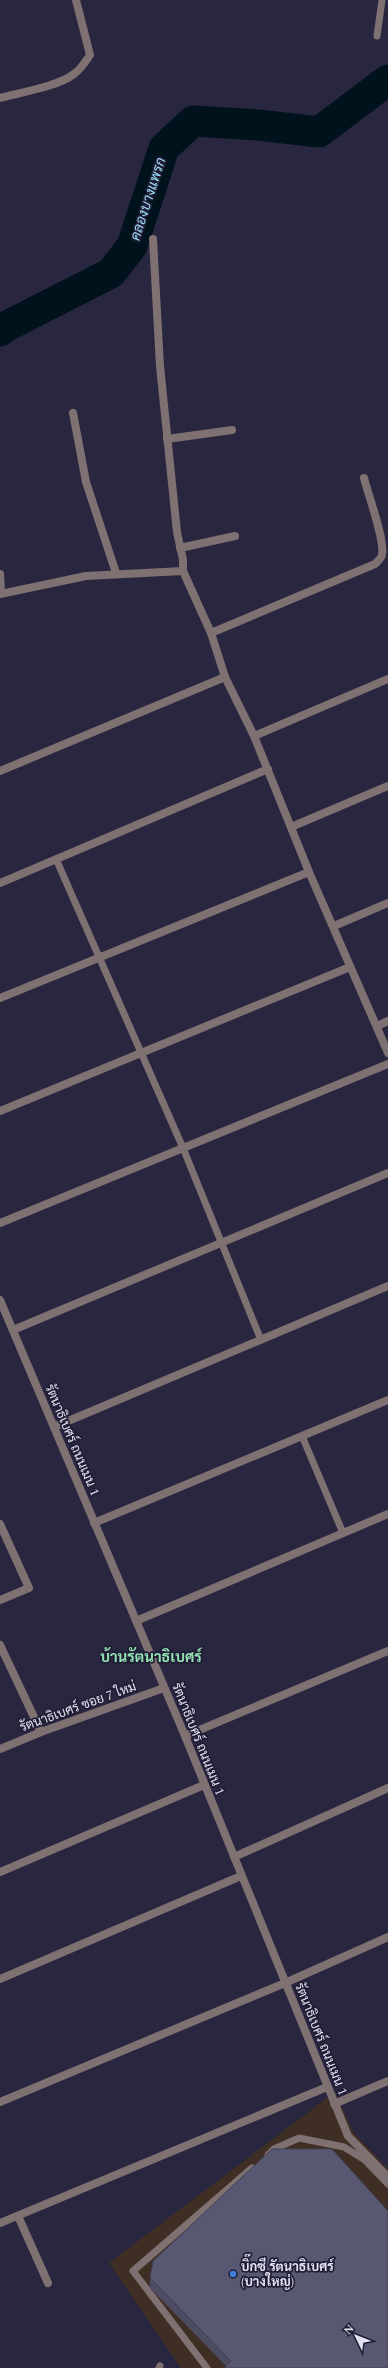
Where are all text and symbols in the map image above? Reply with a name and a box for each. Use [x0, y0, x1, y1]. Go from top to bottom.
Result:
water label: คลองบางแพรก [125, 155, 171, 243]
street label: รัตนาธิเบศร์ ถนนเมน 1 [39, 1381, 105, 1499]
district label: บ้านรัตนาธิเบศร์ [100, 1646, 203, 1669]
street label: รัตนาธิเบศร์ ซอย 7 ใหม่ [17, 1677, 139, 1737]
street label: รัตนาธิเบศร์ ถนนเมน 1 [166, 1680, 230, 1798]
street label: รัตนาธิเบศร์ ถนนเมน 1 [289, 1980, 353, 2098]
place label: บิ๊กซี รัตนาธิเบศร์ (บางใหญ่) [241, 2253, 335, 2292]
marker: บิ๊กซี รัตนาธิเบศร์ (บางใหญ่) [228, 2269, 238, 2279]
north arrow [336, 2316, 376, 2356]
text: N [340, 2320, 358, 2339]

